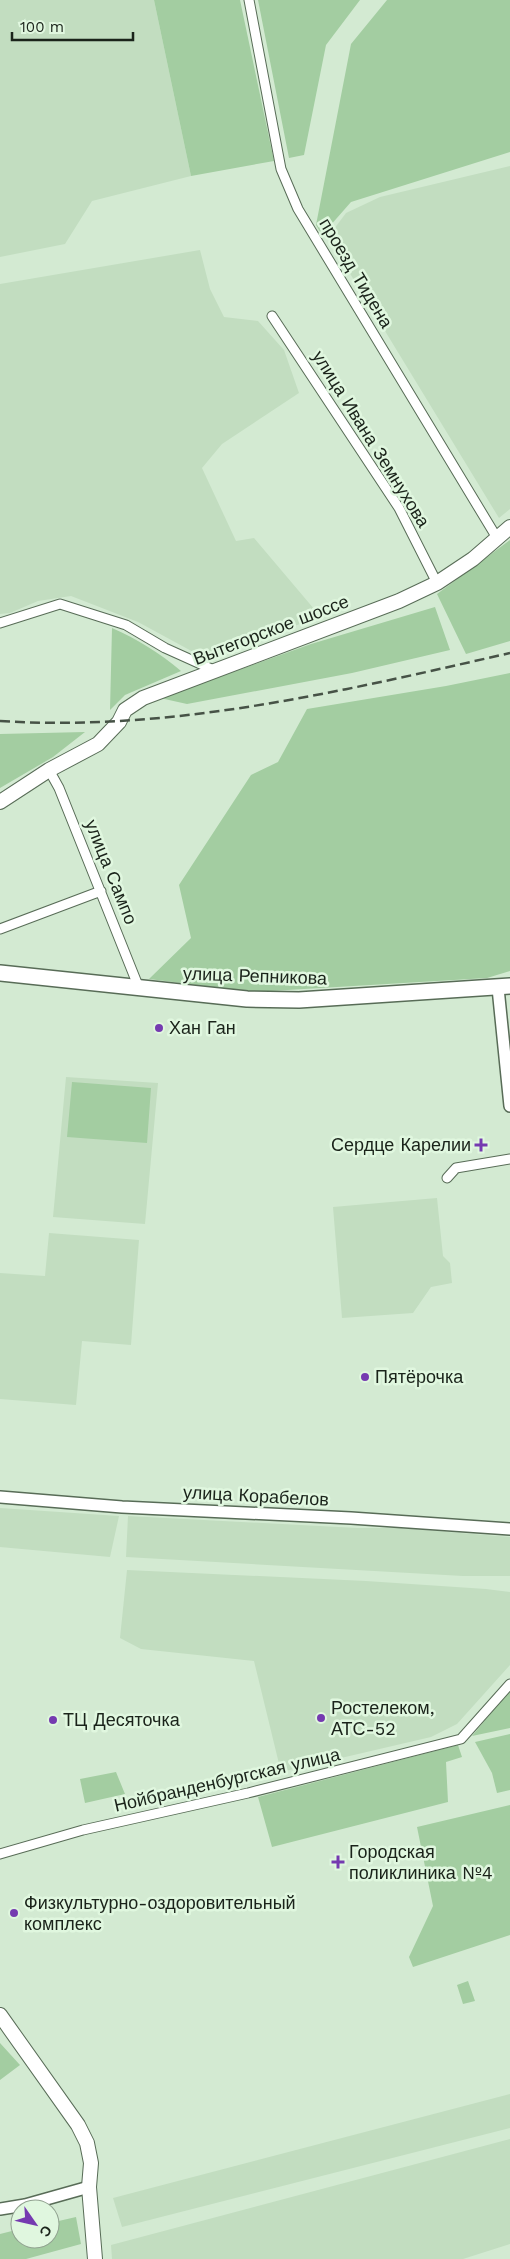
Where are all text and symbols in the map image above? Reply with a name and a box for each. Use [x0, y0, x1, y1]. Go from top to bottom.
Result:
scale bar [12, 10, 134, 42]
text: 100 m [20, 18, 64, 36]
street label: проезд Тидена [315, 214, 398, 332]
street label: улица Ивана Земнухова [308, 346, 435, 532]
street label: Вытегорское шоссе [190, 590, 352, 669]
street label: улица Сампо [81, 816, 142, 927]
street label: улица Репникова [183, 962, 328, 989]
place label: Хан Ган [169, 1017, 236, 1038]
marker: Хан Ган [153, 1022, 165, 1034]
place label: Сердце Карелии [331, 1134, 471, 1155]
marker: Сердце Карелии [475, 1139, 487, 1151]
place label: Пятёрочка [375, 1366, 464, 1387]
marker: Пятёрочка [359, 1371, 371, 1383]
street label: улица Корабелов [183, 1481, 329, 1510]
place label: Ростелеком, АТС-52 [331, 1697, 434, 1739]
place label: ТЦ Десяточка [63, 1709, 181, 1730]
marker: Ростелеком, АТС-52 [315, 1712, 327, 1724]
marker: ТЦ Десяточка [47, 1714, 59, 1726]
street label: Нойбранденбургская улица [112, 1743, 343, 1816]
place label: Городская поликлиника №4 [349, 1841, 493, 1883]
marker: Городская поликлиника №4 [331, 1855, 345, 1869]
place label: Физкультурно-оздоровительный комплекс [24, 1892, 296, 1934]
marker: Физкультурно-оздоровительный комплекс [8, 1907, 20, 1919]
north arrow [10, 2199, 60, 2249]
text: С [36, 2223, 55, 2240]

